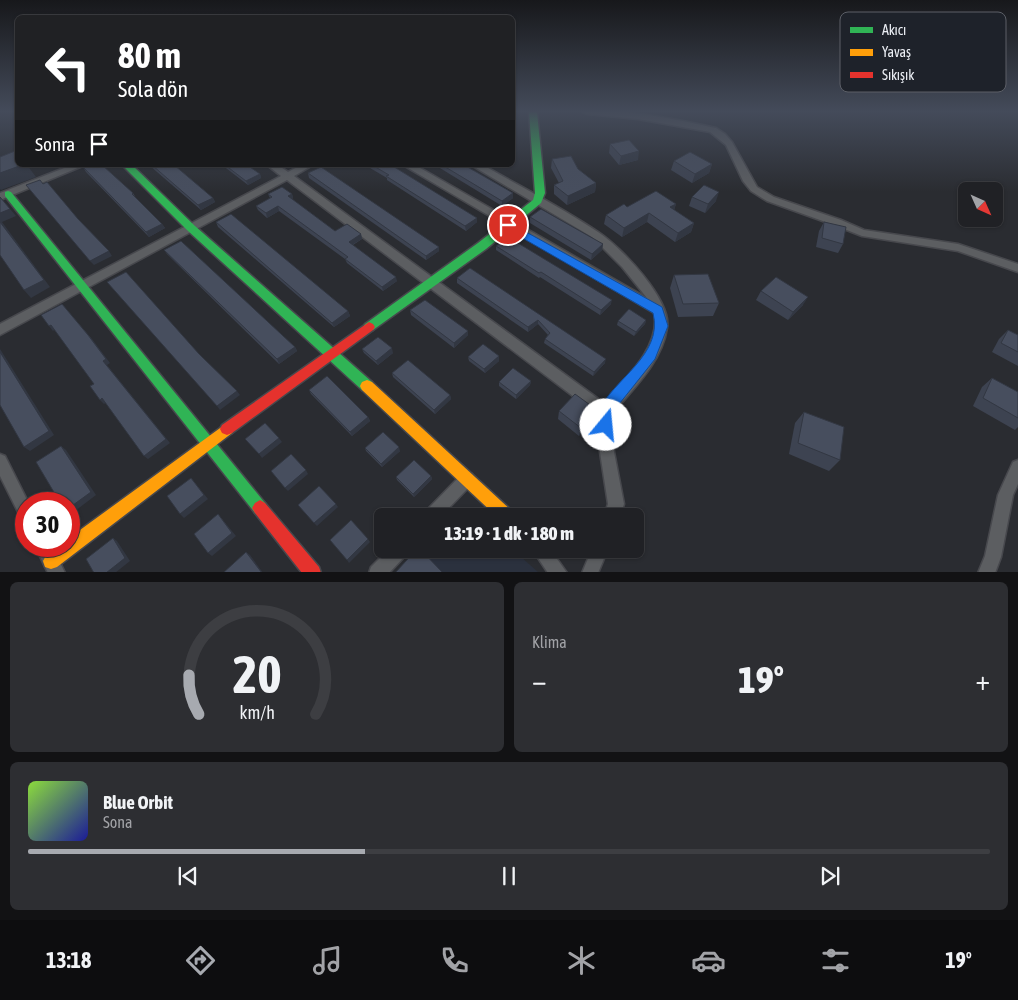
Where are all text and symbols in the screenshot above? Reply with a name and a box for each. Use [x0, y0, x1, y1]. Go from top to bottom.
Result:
legend [840, 12, 1006, 92]
text: Akıcı [882, 22, 906, 38]
icon: left [35, 35, 100, 100]
text: 80 m [118, 35, 181, 75]
text: Yavaş [882, 44, 911, 60]
text: Sıkışık [882, 67, 914, 83]
text: Sola dön [118, 76, 188, 102]
icon: arrive [85, 130, 113, 158]
text: Sonra [35, 133, 75, 155]
north arrow [958, 182, 1002, 228]
map controls [958, 182, 1003, 227]
pin [487, 204, 529, 246]
icon: arrive [494, 211, 522, 239]
position arrow [579, 398, 631, 450]
speed limit sign: 30 [15, 492, 80, 557]
text: 13:19 · 1 dk · 180 m [444, 522, 574, 544]
text: Klima [532, 633, 567, 651]
text: 20 [233, 644, 281, 704]
text: 19° [738, 658, 784, 701]
text: − [532, 664, 547, 696]
text: + [975, 664, 990, 696]
text: km/h [239, 702, 275, 723]
text: Blue Orbit [103, 791, 173, 813]
text: Sona [103, 813, 132, 831]
icon: previous [174, 862, 202, 890]
icon: pause [495, 862, 523, 890]
icon: next [816, 862, 844, 890]
icon: directions [183, 943, 218, 978]
icon: music [310, 943, 345, 978]
icon: phone [437, 943, 472, 978]
icon: climate [564, 943, 599, 978]
icon: car [691, 943, 726, 978]
icon: filters [818, 943, 853, 978]
text: 13:18 [46, 947, 91, 973]
text: 19° [945, 947, 972, 973]

